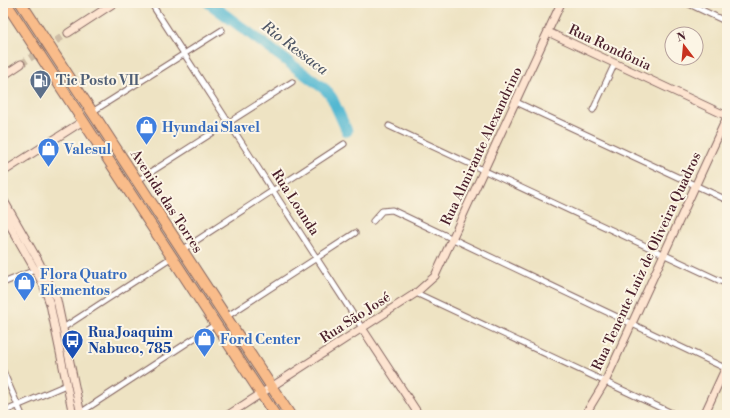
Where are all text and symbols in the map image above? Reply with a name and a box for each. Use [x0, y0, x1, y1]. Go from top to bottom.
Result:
water label: Rio Ressaca [257, 17, 332, 80]
street label: Rua Rondônia [565, 21, 655, 75]
north arrow [664, 26, 704, 66]
text: N [675, 29, 688, 45]
street label: Rua Almirante Alexandrino [437, 64, 527, 229]
fuel station icon: Tic Posto VII [27, 67, 53, 100]
place label: Tic Posto VII [56, 72, 140, 90]
shop icon: Hyundai Slavel [134, 114, 160, 147]
place label: Hyundai Slavel [162, 119, 260, 137]
shop icon: Valesul [35, 136, 61, 169]
place label: Valesul [63, 141, 112, 159]
street label: Avenida das Torres [125, 146, 206, 257]
street label: Rua Tenente Luiz de Oliveira Quadros [588, 149, 706, 374]
street label: Rua Loanda [267, 166, 324, 240]
place label: Flora Quatro Elementos [40, 266, 127, 300]
shop icon: Flora Quatro Elementos [12, 269, 38, 302]
street label: Rua São José [317, 288, 394, 347]
place label: Rua Joaquim Nabuco, 785 [88, 324, 173, 358]
shop icon: Ford Center [191, 326, 217, 359]
bus stop icon: Rua Joaquim Nabuco, 785 [60, 327, 86, 360]
place label: Ford Center [220, 331, 301, 349]

